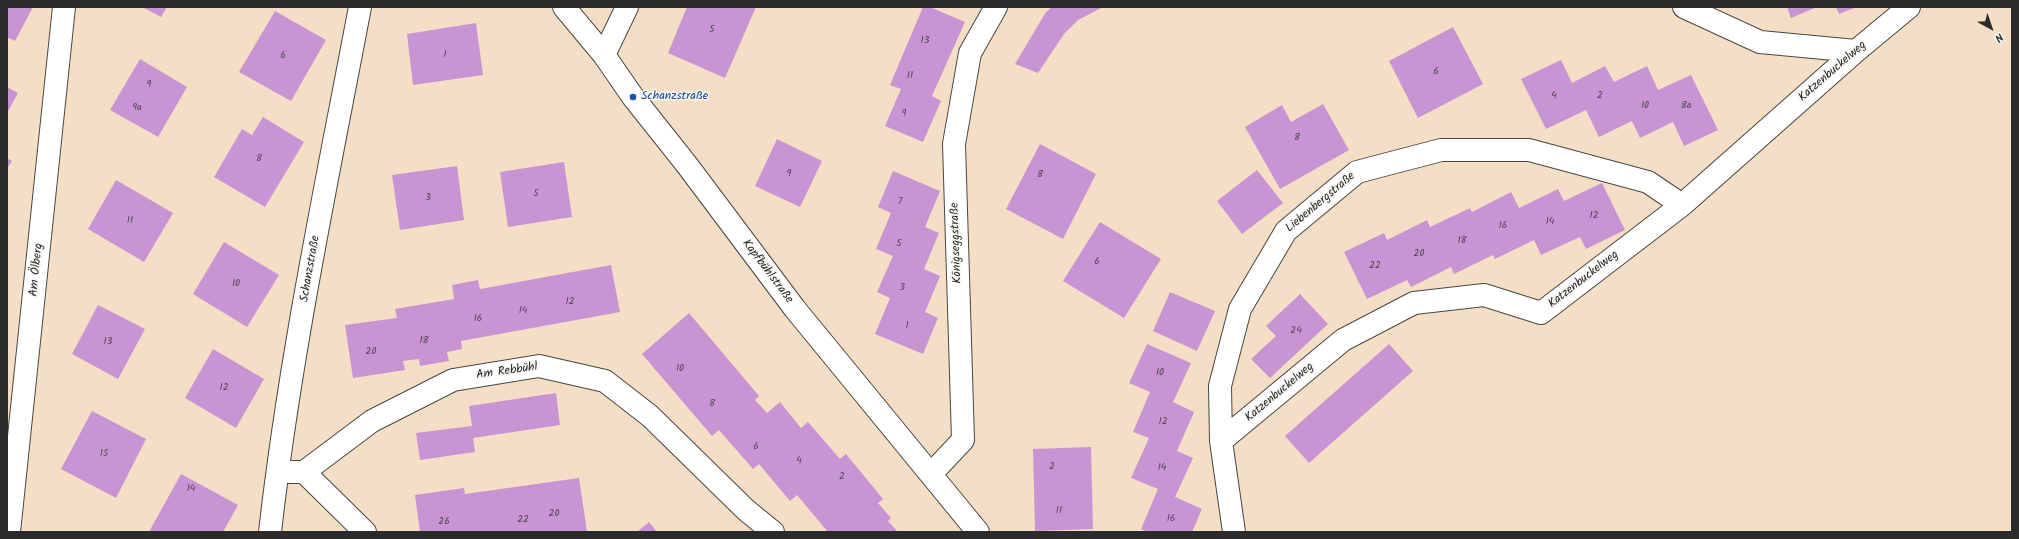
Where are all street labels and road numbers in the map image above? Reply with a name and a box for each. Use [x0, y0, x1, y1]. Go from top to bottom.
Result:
street label: Katzenbuckelweg [1796, 39, 1870, 105]
street label: Liebenbergstraße [1283, 170, 1359, 236]
street label: Königseggstraße [948, 202, 966, 284]
street label: Schanzstraße [298, 235, 324, 303]
street label: Kapfbühlstraße [738, 237, 796, 307]
street label: Am Ölberg [27, 243, 47, 297]
street label: Katzenbuckelweg [1546, 248, 1622, 312]
street label: Katzenbuckelweg [1243, 360, 1317, 426]
street label: Am Rebbühl [475, 361, 539, 383]

